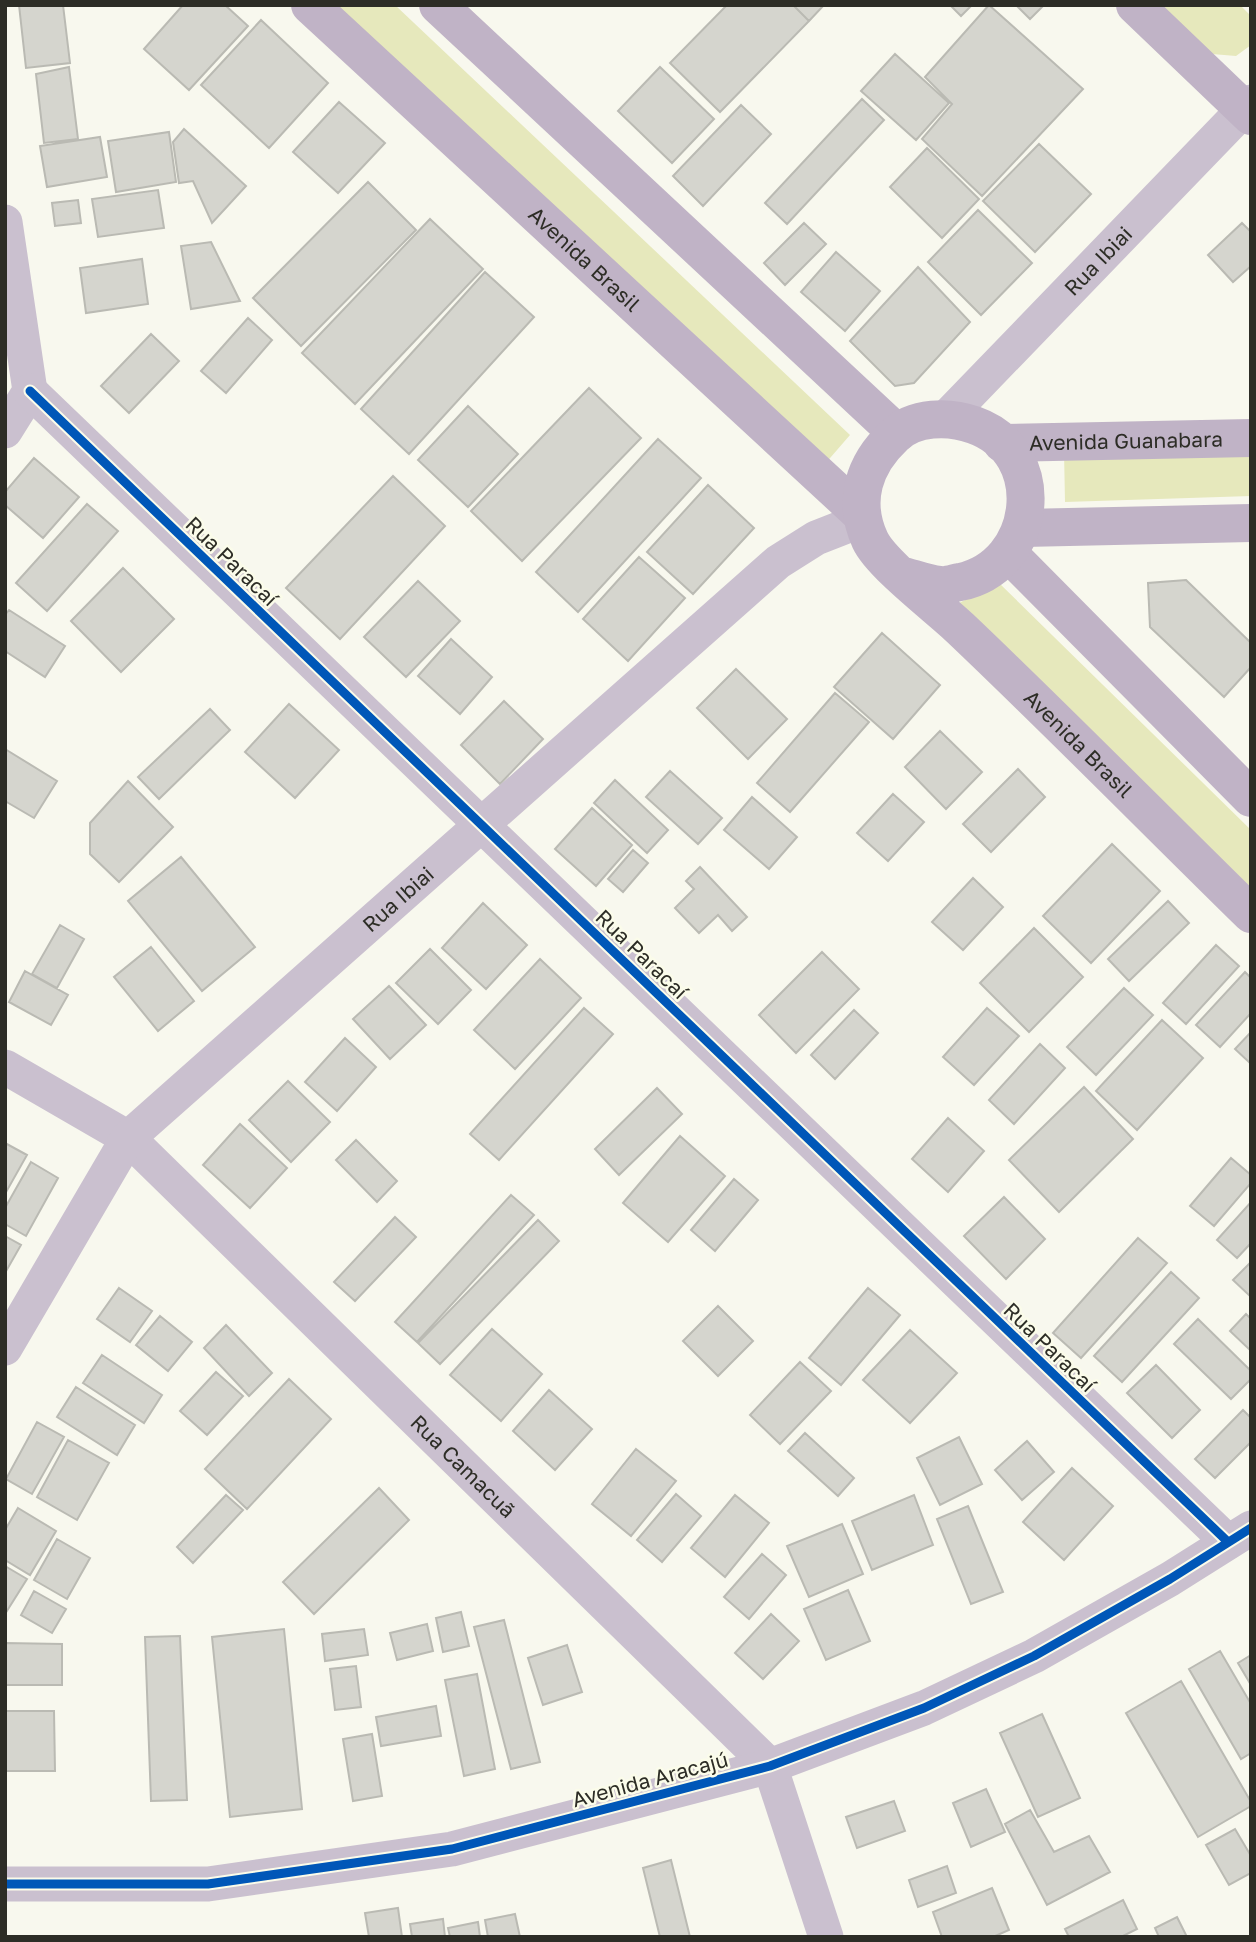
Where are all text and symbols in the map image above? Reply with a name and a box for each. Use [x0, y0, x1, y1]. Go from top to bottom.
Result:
street label: Avenida Brasil [524, 201, 646, 317]
street label: Rua Ibiai [1058, 221, 1137, 301]
street label: Avenida Guanabara [1029, 426, 1223, 455]
street label: Rua Paracaí [181, 511, 284, 612]
street label: Avenida Brasil [1019, 684, 1139, 803]
street label: Rua Ibiai [357, 860, 439, 937]
street label: Rua Paracaí [591, 904, 694, 1005]
street label: Rua Paracaí [999, 1297, 1102, 1398]
street label: Rua Camacuã [405, 1409, 521, 1523]
street label: Avenida Aracajú [569, 1746, 731, 1812]

